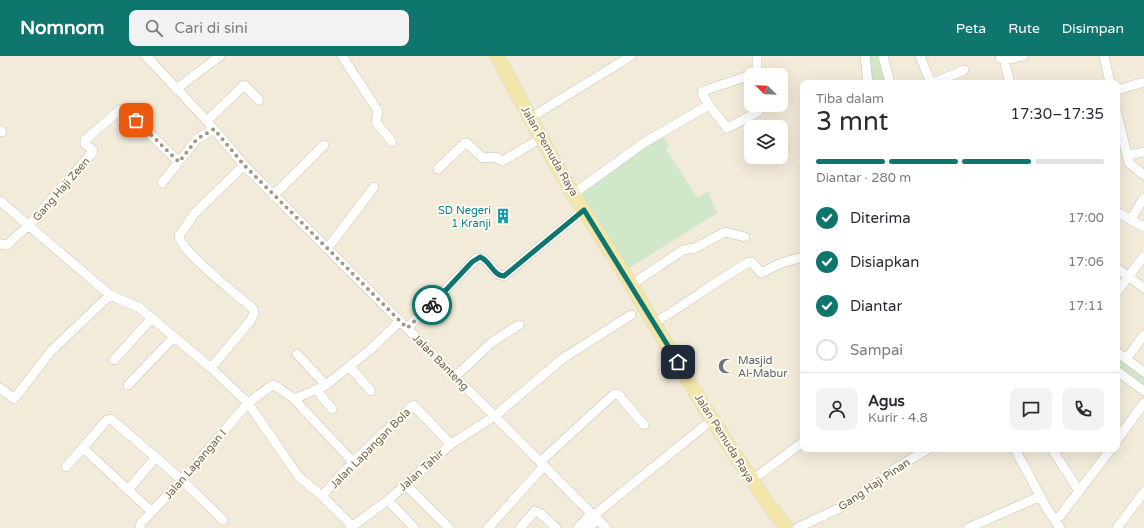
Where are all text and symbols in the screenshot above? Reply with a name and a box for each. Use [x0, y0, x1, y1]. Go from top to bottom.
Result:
search box [129, 10, 409, 46]
text: Nomnom [20, 17, 105, 39]
icon: search [143, 17, 165, 39]
text: Cari di sini [175, 19, 248, 37]
text: Peta [956, 20, 986, 37]
text: Rute [1008, 20, 1040, 37]
text: Disimpan [1062, 20, 1124, 37]
north arrow [744, 68, 788, 112]
map controls [744, 68, 788, 164]
text: Tiba dalam [816, 91, 884, 107]
pin [119, 103, 153, 137]
street label: Jalan Pemuda Raya [518, 104, 581, 199]
text: 17:30–17:35 [1011, 105, 1104, 123]
text: 3 mnt [816, 106, 888, 137]
icon: bag [125, 109, 147, 131]
button: layers [744, 120, 788, 164]
street label: Gang Haji Zeen [30, 155, 93, 224]
text: Diantar · 280 m [816, 170, 911, 186]
place label: SD Negeri 1 Kranji [438, 204, 491, 230]
building icon: SD Negeri 1 Kranji [494, 207, 512, 225]
icon: check [816, 207, 838, 229]
text: Diterima [850, 209, 911, 227]
text: 17:00 [1068, 210, 1104, 226]
icon: check [816, 251, 838, 273]
text: Disiapkan [850, 253, 919, 271]
text: 17:06 [1068, 254, 1104, 270]
courier [412, 285, 452, 325]
icon: bike [421, 294, 443, 316]
icon: check [816, 295, 838, 317]
text: Diantar [850, 297, 902, 315]
text: 17:11 [1068, 298, 1104, 314]
street label: Jalan Banteng [410, 332, 471, 393]
text: Sampai [850, 341, 903, 359]
pin [661, 345, 695, 379]
icon: home [667, 351, 689, 373]
place label: Masjid Al-Mabur [738, 354, 788, 380]
mosque icon: Masjid Al-Mabur [717, 357, 735, 375]
button: person [816, 388, 858, 430]
button: chat [1010, 388, 1052, 430]
button: phone [1062, 388, 1104, 430]
street label: Jalan Pemuda Raya [692, 392, 757, 485]
text: Agus [868, 392, 905, 410]
street label: Jalan Lapangan Bola [328, 406, 413, 491]
text: Kurir · 4.8 [868, 410, 928, 426]
street label: Jalan Lapangan I [162, 427, 229, 502]
street label: Jalan Tahir [396, 446, 447, 494]
street label: Gang Haji Pinan [836, 456, 913, 513]

